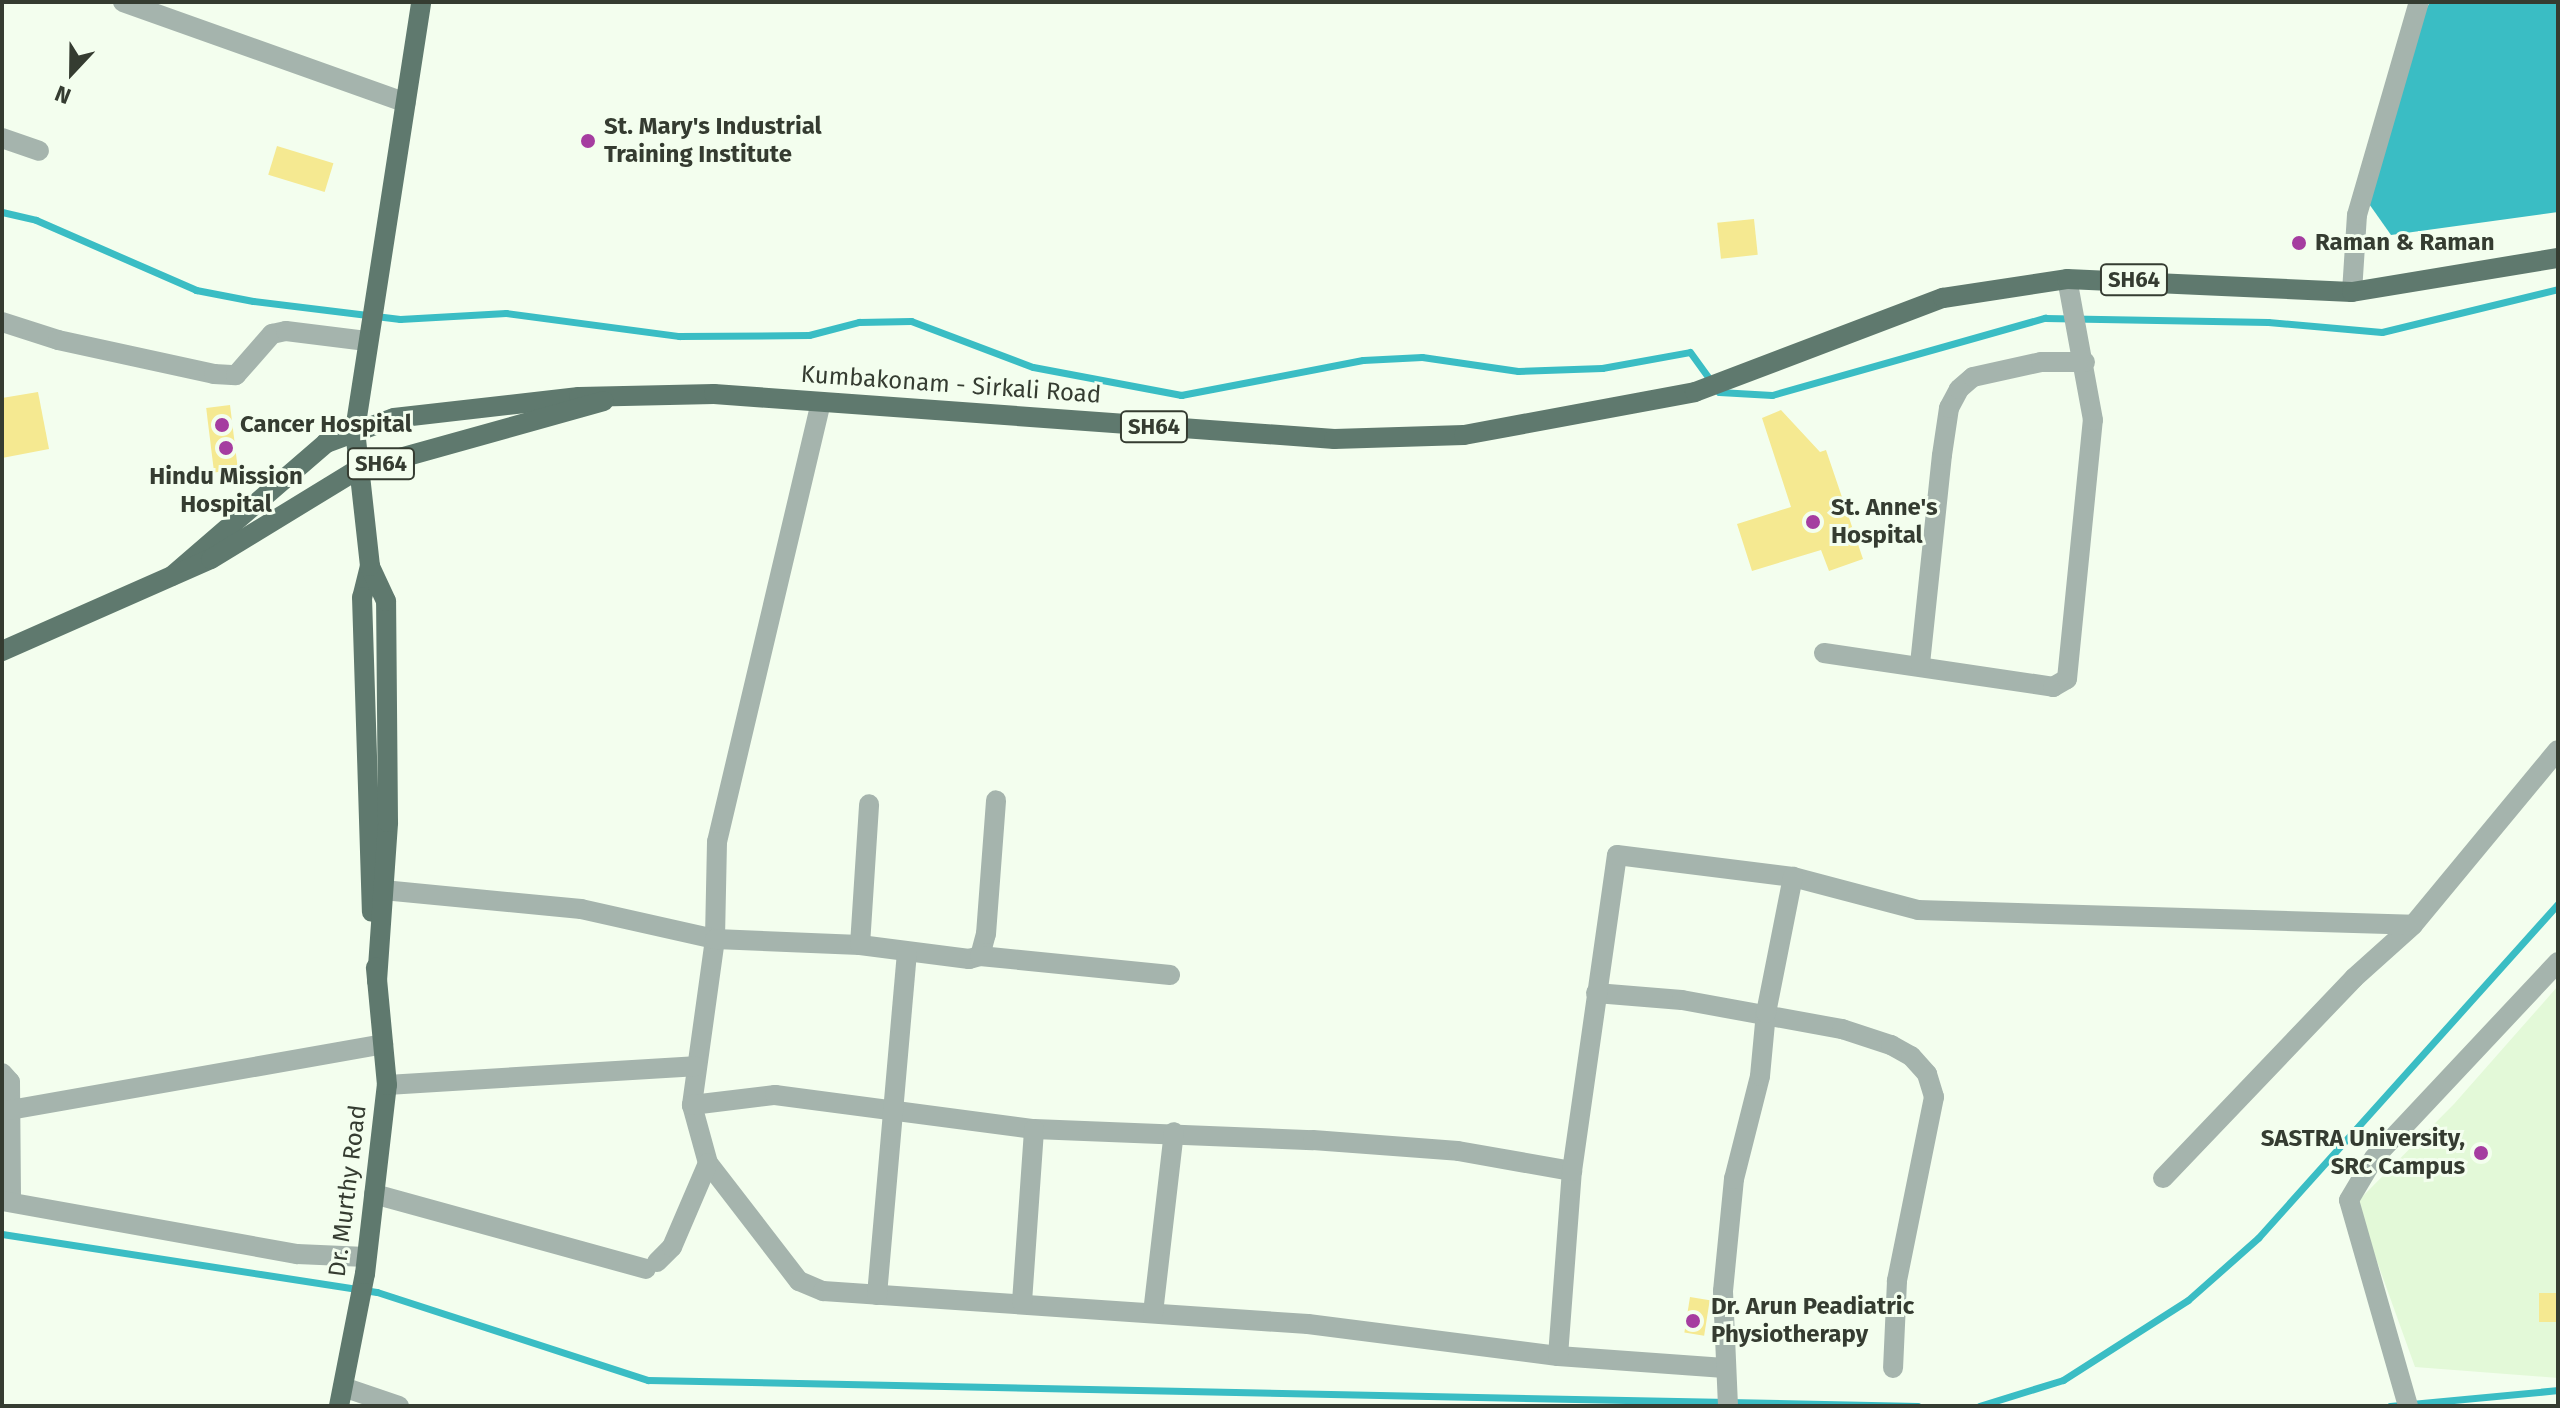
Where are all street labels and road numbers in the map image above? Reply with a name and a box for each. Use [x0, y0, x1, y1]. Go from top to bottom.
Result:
road number: SH64 [2098, 262, 2170, 298]
street label: Kumbakonam - Sirkali Road [800, 360, 1102, 410]
road number: SH64 [1118, 409, 1190, 445]
road number: SH64 [345, 446, 417, 482]
street label: Dr. Murthy Road [323, 1103, 373, 1279]

